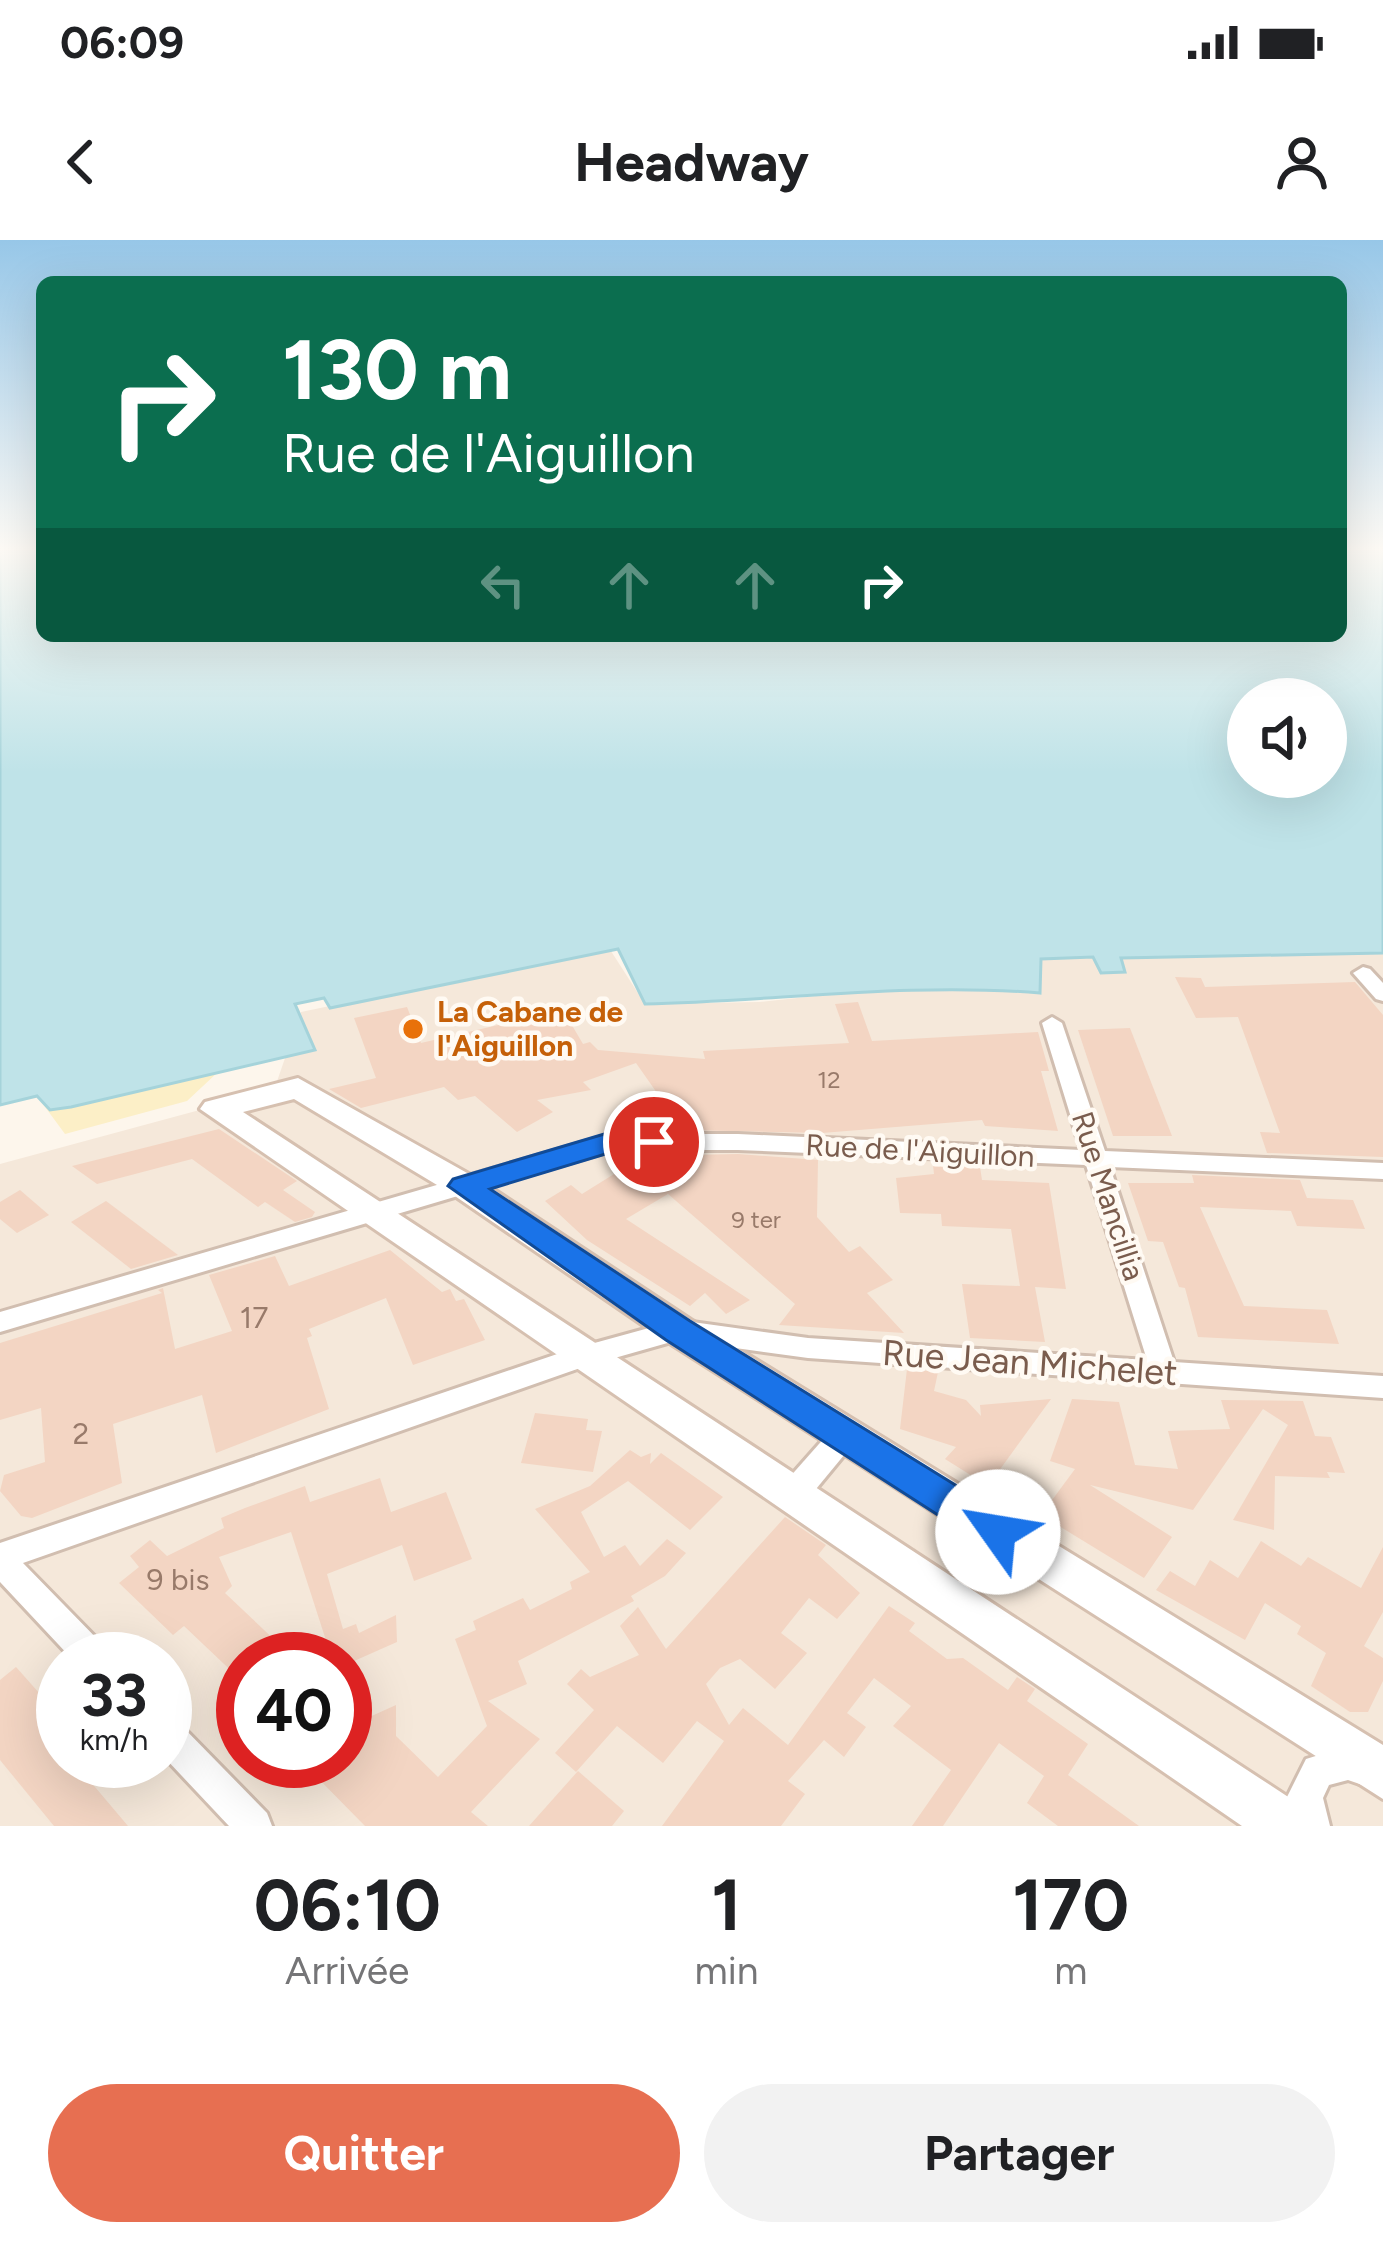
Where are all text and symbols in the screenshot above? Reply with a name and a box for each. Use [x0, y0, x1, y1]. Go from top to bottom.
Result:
text: 06:09 [60, 15, 184, 69]
icon: back [48, 129, 114, 195]
icon: person [1269, 129, 1335, 195]
text: Headway [574, 130, 809, 195]
text: 130 m [282, 319, 512, 420]
icon: right [84, 324, 240, 480]
text: Rue de l'Aiguillon [282, 421, 695, 486]
icon: left [470, 552, 536, 618]
icon: ahead [596, 552, 662, 618]
icon: ahead [722, 552, 788, 618]
icon: right [848, 552, 914, 618]
map controls [1227, 678, 1347, 798]
button: sound [1227, 678, 1347, 798]
place label: La Cabane de l'Aiguillon [437, 993, 623, 1064]
marker: La Cabane de l'Aiguillon [400, 1016, 426, 1042]
house number: 12 [817, 1065, 841, 1094]
pin [603, 1091, 705, 1193]
street label: Rue Mancillia [1064, 1107, 1153, 1285]
icon: arrive [621, 1109, 687, 1175]
street label: Rue de l'Aiguillon [805, 1126, 1035, 1175]
house number: 9 ter [731, 1205, 781, 1234]
house number: 17 [240, 1299, 268, 1336]
street label: Rue Jean Michelet [881, 1331, 1179, 1394]
house number: 2 [73, 1415, 89, 1452]
position arrow [935, 1469, 1061, 1595]
house number: 9 bis [147, 1561, 209, 1598]
speed limit sign: 40 [216, 1632, 372, 1788]
text: 33 [81, 1659, 147, 1731]
text: km/h [80, 1721, 148, 1758]
text: 06:10 [254, 1862, 441, 1948]
text: 1 [711, 1862, 742, 1948]
text: 170 [1012, 1862, 1129, 1948]
text: Arrivée [285, 1947, 409, 1994]
text: min [695, 1947, 759, 1994]
text: m [1054, 1947, 1087, 1994]
button: Quitter [48, 2084, 680, 2222]
button: Partager [704, 2084, 1335, 2222]

